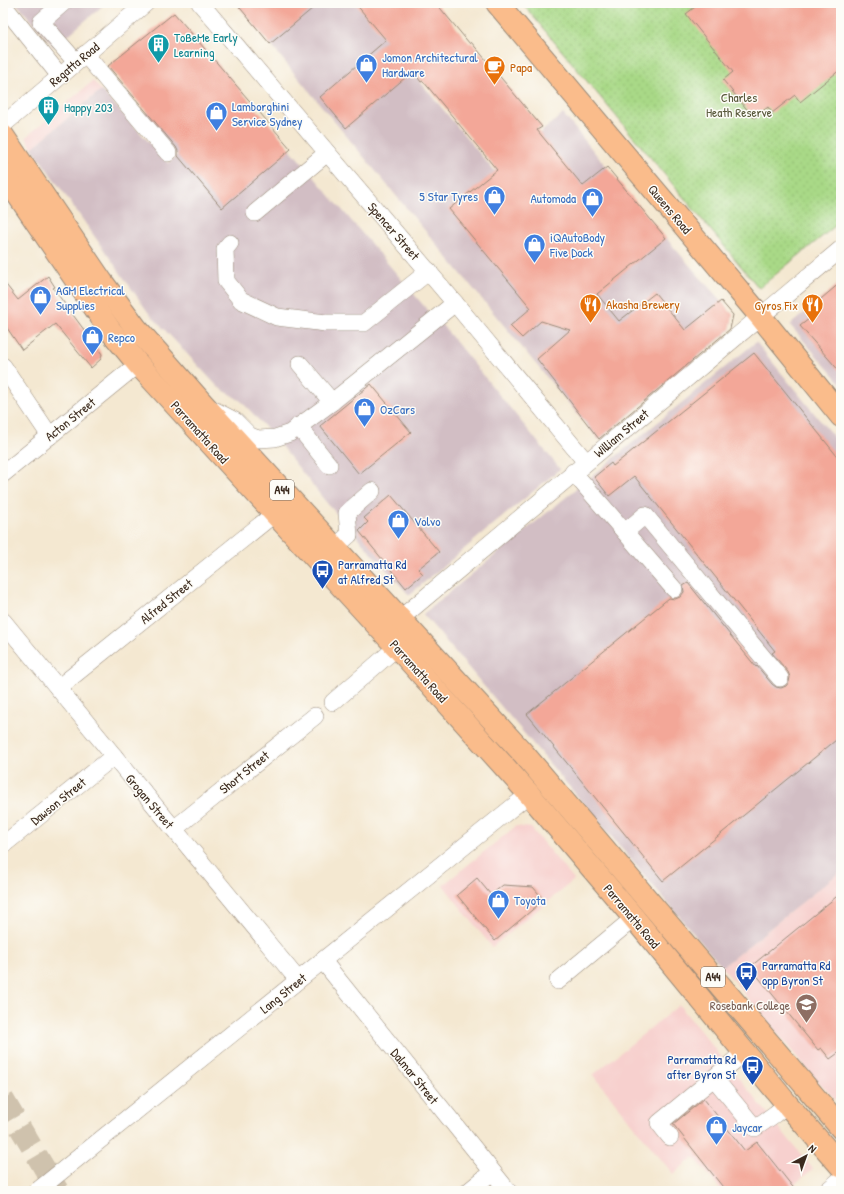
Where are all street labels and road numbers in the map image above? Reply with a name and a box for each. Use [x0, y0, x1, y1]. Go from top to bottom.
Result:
street label: Regatta Road [45, 38, 103, 90]
street label: Queens Road [644, 181, 696, 237]
street label: Spencer Street [364, 198, 424, 264]
street label: Acton Street [41, 393, 99, 445]
street label: Parramatta Road [167, 397, 233, 467]
street label: William Street [590, 404, 653, 461]
road number: A44 [270, 480, 294, 500]
street label: Alfred Street [136, 574, 197, 628]
street label: Parramatta Road [386, 636, 452, 706]
street label: Short Street [215, 746, 273, 798]
street label: Grogan Street [122, 770, 179, 833]
street label: Dawson Street [26, 773, 90, 829]
street label: Parramatta Road [600, 880, 664, 952]
road number: A44 [701, 967, 725, 987]
street label: Lang Street [256, 968, 310, 1017]
street label: Dalmar Street [387, 1044, 443, 1108]

